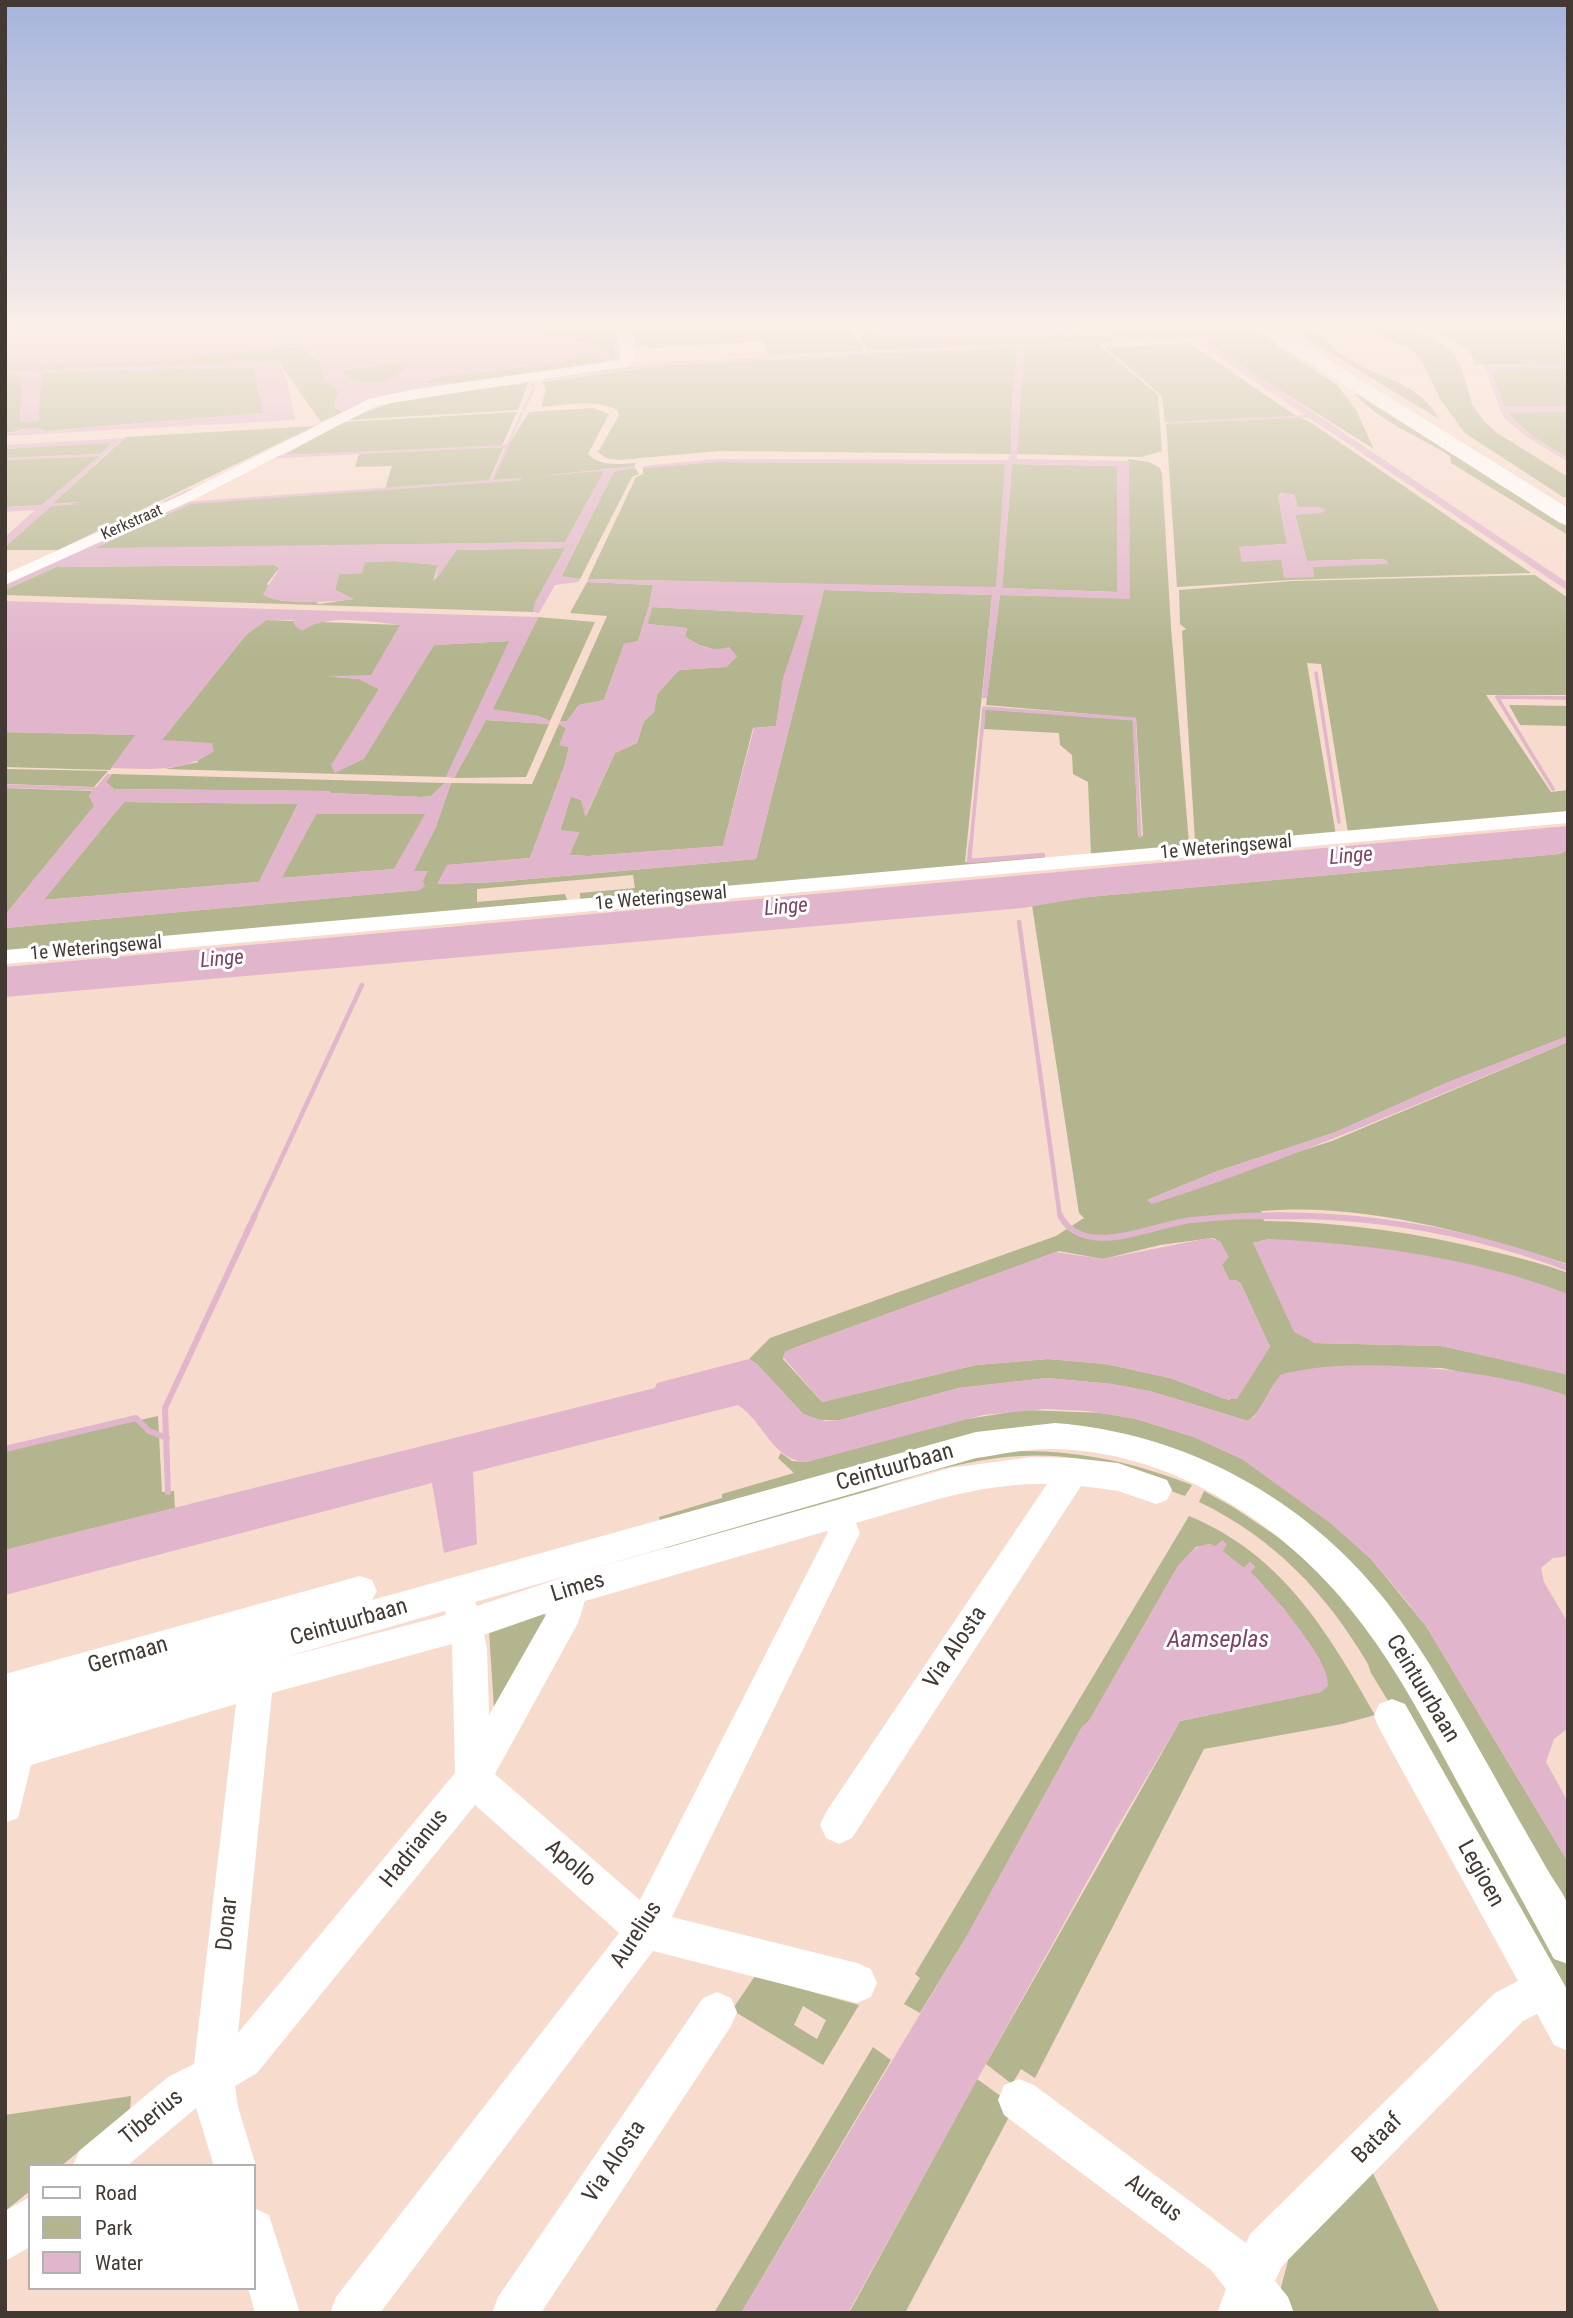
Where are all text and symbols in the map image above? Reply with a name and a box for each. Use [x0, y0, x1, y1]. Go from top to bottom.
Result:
street label: Kerkstraat [99, 501, 165, 545]
street label: 1e Weteringsewal [1159, 831, 1293, 865]
water label: Linge [1328, 843, 1374, 871]
street label: 1e Weteringsewal [594, 882, 728, 916]
water label: Linge [763, 894, 809, 922]
street label: 1e Weteringsewal [29, 932, 163, 966]
water label: Linge [199, 946, 245, 974]
street label: Ceintuurbaan [833, 1438, 957, 1498]
street label: Limes [548, 1567, 608, 1609]
street label: Ceintuurbaan [287, 1593, 411, 1653]
street label: Via Alosta [919, 1602, 993, 1694]
water label: Aamseplas [1167, 1627, 1269, 1655]
street label: Ceintuurbaan [1379, 1630, 1465, 1748]
street label: Germaan [85, 1631, 171, 1681]
street label: Hadrianus [375, 1804, 455, 1894]
street label: Apollo [539, 1834, 601, 1894]
street label: Legioen [1451, 1836, 1509, 1912]
street label: Donar [211, 1896, 245, 1952]
street label: Aurelius [605, 1896, 669, 1974]
street label: Tiberius [115, 2084, 189, 2152]
street label: Bataaf [1347, 2108, 1409, 2170]
street label: Via Alosta [578, 2116, 652, 2208]
legend [28, 2164, 256, 2290]
street label: Aureus [1119, 2169, 1187, 2229]
text: Road [95, 2181, 137, 2205]
text: Park [95, 2216, 132, 2240]
text: Water [95, 2251, 143, 2275]

